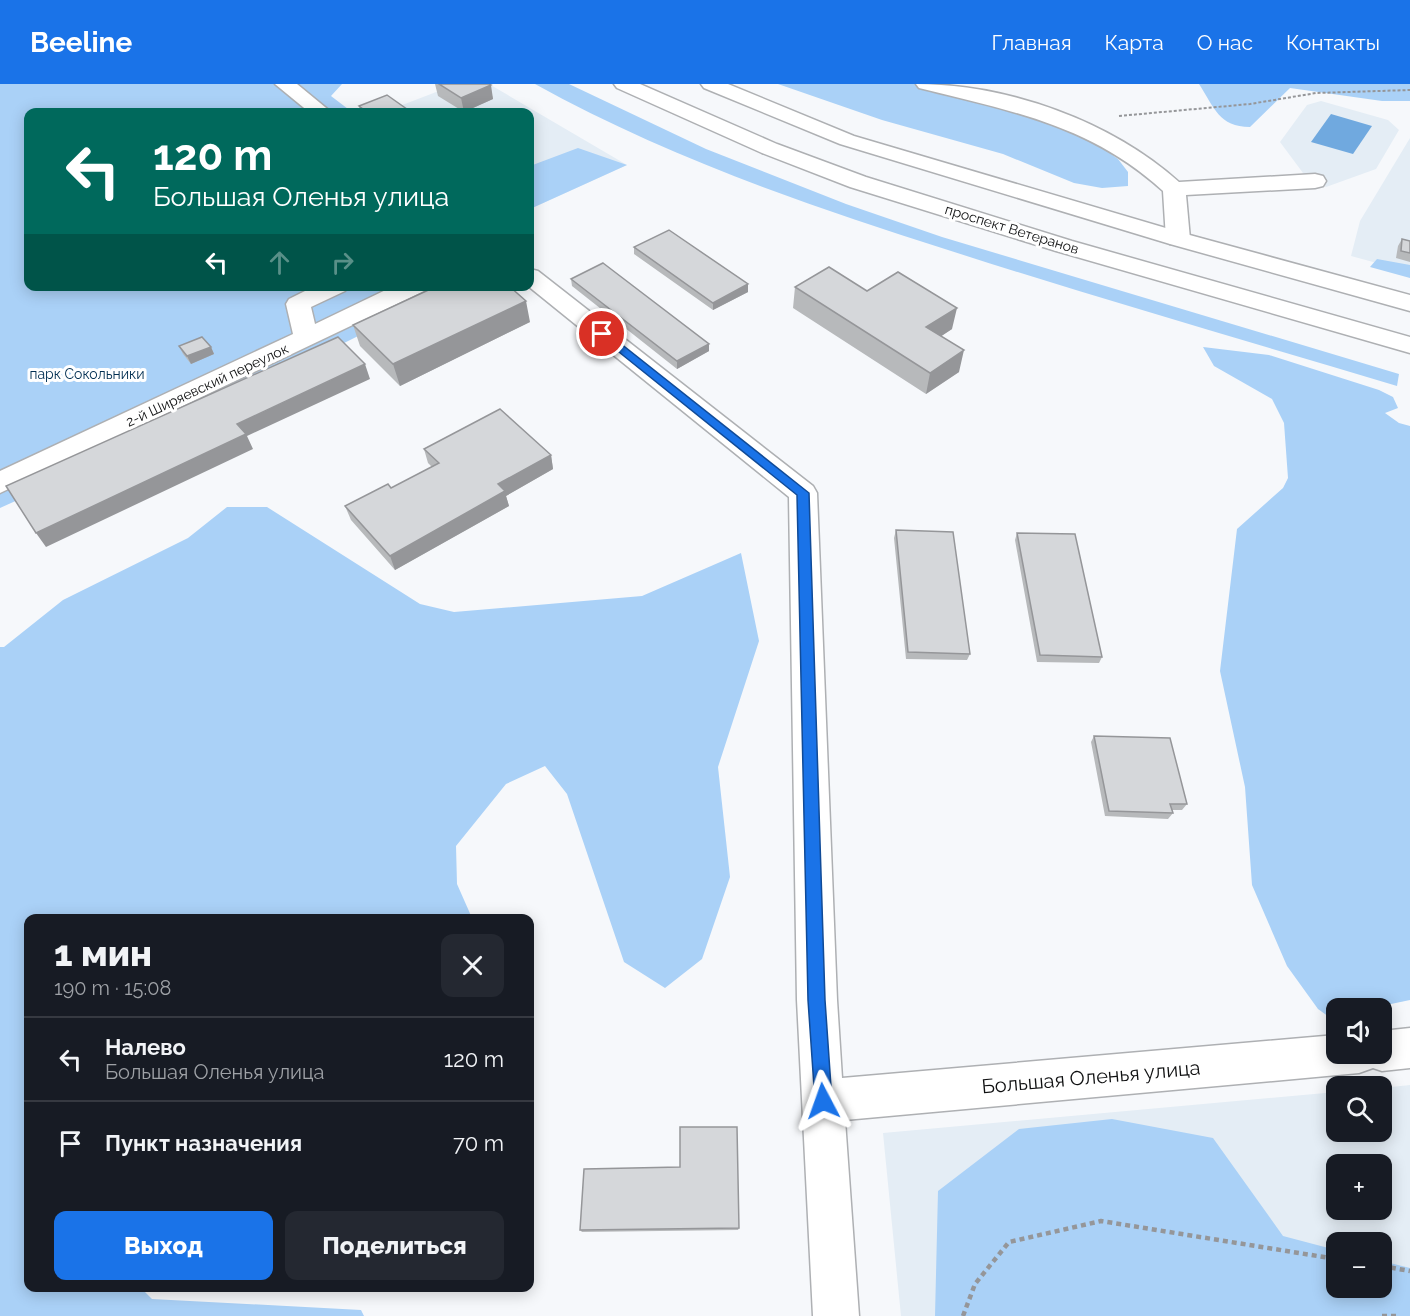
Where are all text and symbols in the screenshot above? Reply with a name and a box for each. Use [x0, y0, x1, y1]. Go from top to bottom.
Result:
text: Beeline [30, 26, 132, 59]
text: Главная [992, 30, 1072, 55]
text: Карта [1105, 30, 1164, 55]
text: О нас [1197, 30, 1253, 55]
text: Контакты [1286, 30, 1380, 55]
text: 120 m [153, 131, 272, 180]
icon: left [54, 132, 132, 210]
text: Большая Оленья улица [153, 181, 449, 212]
street label: проспект Ветеранов [943, 201, 1081, 257]
icon: left [200, 246, 233, 279]
icon: ahead [263, 246, 296, 279]
icon: right [326, 246, 359, 279]
pin [576, 308, 627, 359]
icon: arrive [585, 317, 618, 350]
street label: 2-й Ширяевский переулок [123, 340, 291, 430]
park label: парк Сокольники [29, 366, 145, 382]
text: 1 мин [54, 932, 152, 974]
button: close [441, 934, 504, 997]
text: 190 m · 15:08 [54, 976, 171, 1000]
map controls [1326, 998, 1392, 1298]
button: sound [1326, 998, 1392, 1064]
text: Налево [105, 1034, 186, 1060]
icon: left [54, 1043, 87, 1076]
text: 120 m [444, 1046, 504, 1072]
street label: Большая Оленья улица [981, 1055, 1201, 1099]
text: Большая Оленья улица [105, 1060, 324, 1084]
position arrow [791, 1069, 855, 1133]
button: search [1326, 1076, 1392, 1142]
icon: arrive [54, 1127, 87, 1160]
text: Пункт назначения [105, 1130, 302, 1156]
text: 70 m [453, 1130, 504, 1156]
button: + [1326, 1154, 1392, 1220]
button: Выход [54, 1211, 273, 1280]
button: Поделиться [285, 1211, 504, 1280]
button: − [1326, 1232, 1392, 1298]

